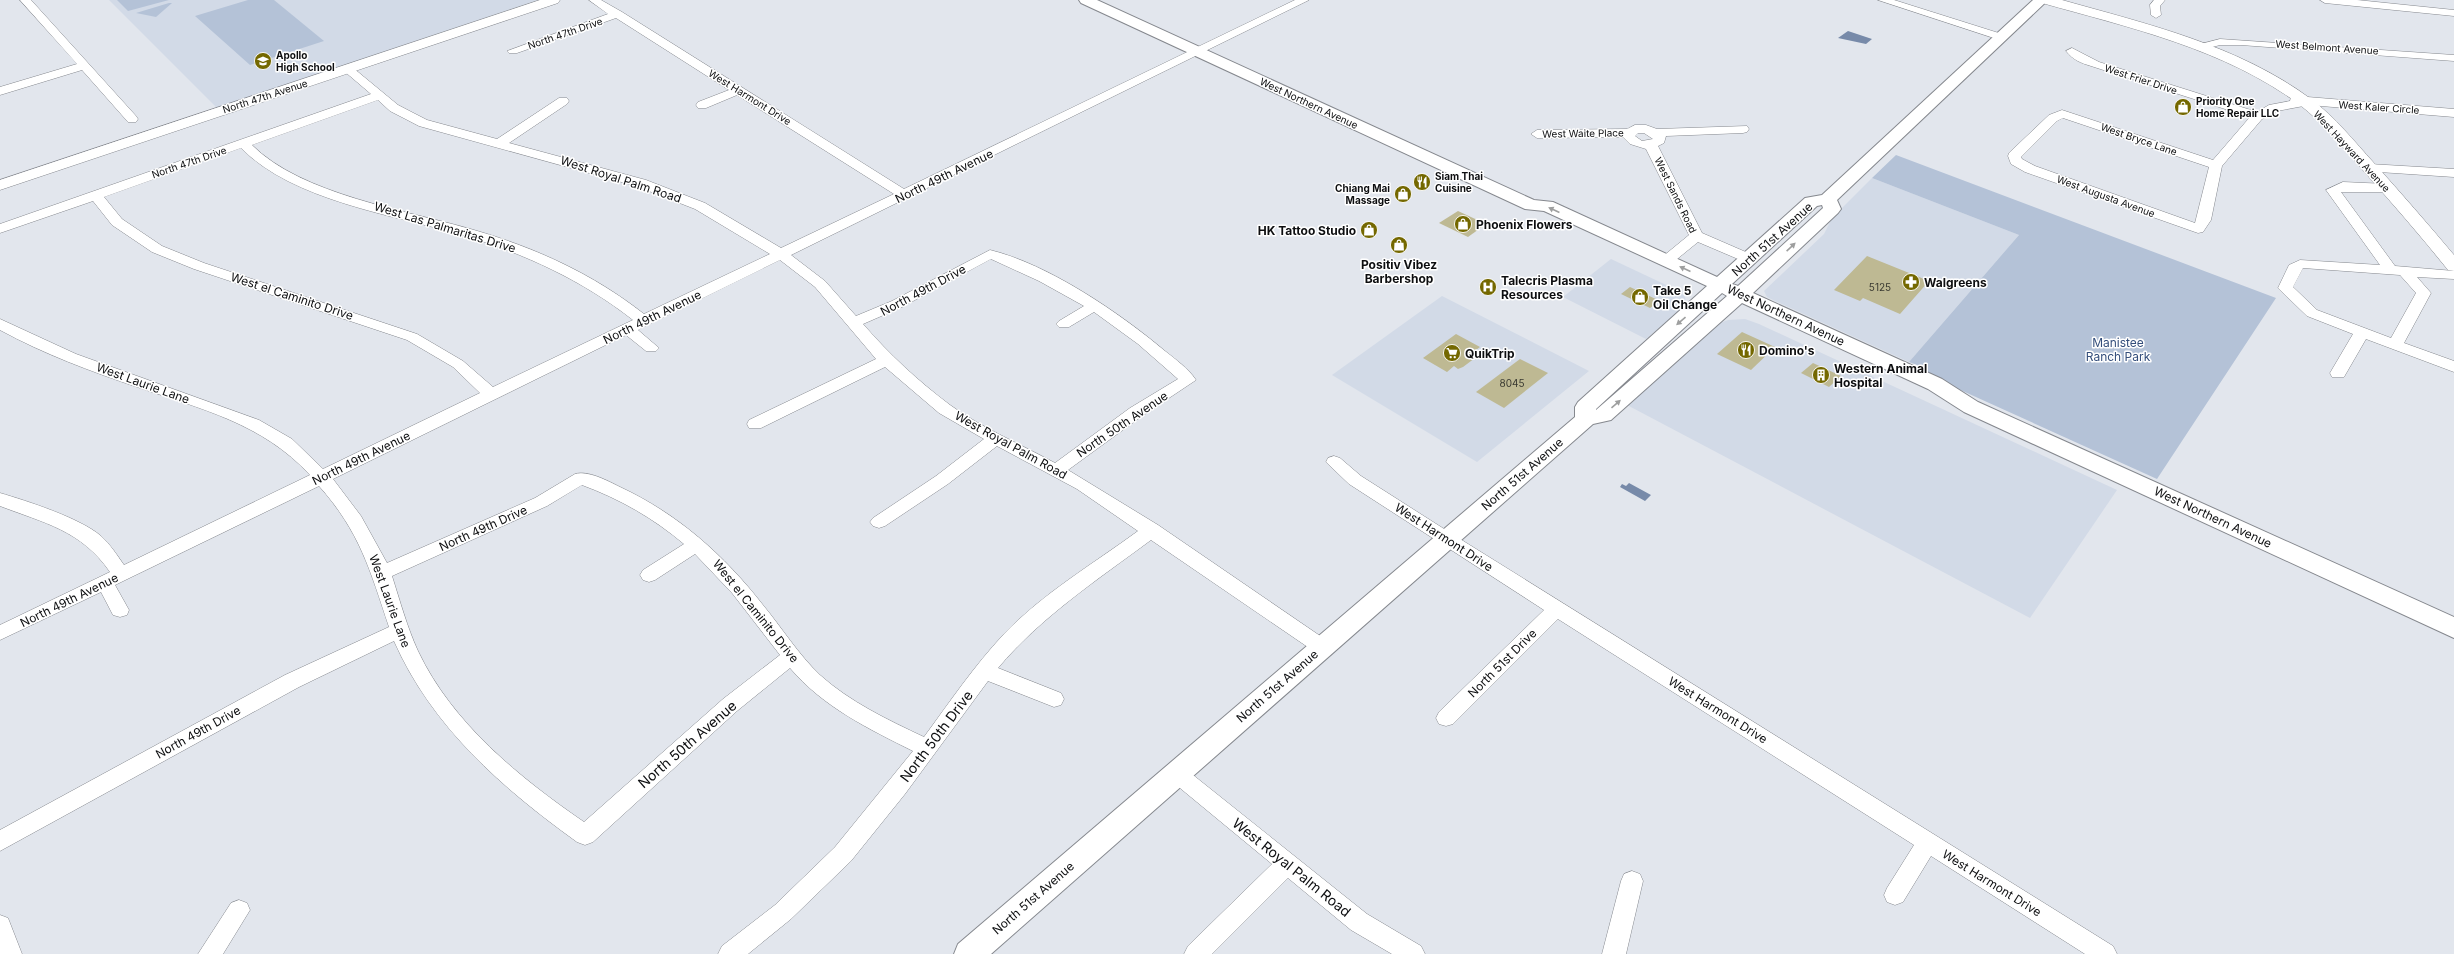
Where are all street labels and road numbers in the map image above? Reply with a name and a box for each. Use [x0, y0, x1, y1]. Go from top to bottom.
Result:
street label: North 47th Drive [526, 15, 604, 51]
street label: West Belmont Avenue [2275, 37, 2379, 57]
street label: West Frier Drive [2103, 62, 2179, 96]
street label: West Harmont Drive [707, 67, 794, 127]
street label: West Northern Avenue [1258, 75, 1360, 131]
street label: North 47th Avenue [221, 77, 309, 115]
street label: West Kaler Circle [2338, 98, 2420, 116]
street label: West Hayward Avenue [2311, 108, 2393, 194]
street label: West Bryce Lane [2099, 120, 2179, 158]
street label: West Waite Place [1542, 126, 1624, 140]
street label: North 47th Drive [150, 144, 228, 180]
street label: North 49th Avenue [893, 146, 995, 206]
street label: West Royal Palm Road [559, 152, 683, 206]
street label: West Sands Road [1652, 155, 1700, 235]
street label: West Augusta Avenue [2055, 173, 2157, 219]
street label: West Las Palmaritas Drive [372, 198, 518, 256]
street label: North 51st Avenue [1729, 199, 1815, 279]
street label: North 49th Drive [878, 261, 968, 319]
street label: West el Caminito Drive [229, 269, 355, 323]
street label: West Northern Avenue [1725, 281, 1847, 349]
street label: North 49th Avenue [601, 287, 703, 347]
street label: West Laurie Lane [94, 359, 192, 407]
street label: North 50th Avenue [1073, 388, 1171, 460]
street label: West Royal Palm Road [952, 408, 1070, 482]
street label: North 49th Avenue [310, 428, 412, 488]
street label: North 51st Avenue [1478, 434, 1566, 514]
street label: West Northern Avenue [2152, 483, 2274, 551]
street label: West Harmont Drive [1392, 500, 1496, 574]
street label: North 49th Drive [437, 502, 529, 554]
street label: West Laurie Lane [366, 552, 414, 650]
street label: West el Caminito Drive [710, 556, 802, 666]
street label: North 49th Avenue [18, 570, 120, 630]
street label: North 51st Drive [1465, 626, 1539, 700]
street label: North 51st Avenue [1233, 646, 1321, 726]
street label: West Harmont Drive [1666, 673, 1770, 747]
street label: North 50th Drive [896, 687, 976, 785]
street label: North 50th Avenue [634, 697, 740, 791]
street label: North 49th Drive [153, 702, 243, 762]
street label: West Royal Palm Road [1229, 814, 1355, 920]
street label: West Harmont Drive [1940, 846, 2044, 920]
street label: North 51st Avenue [989, 858, 1077, 938]

